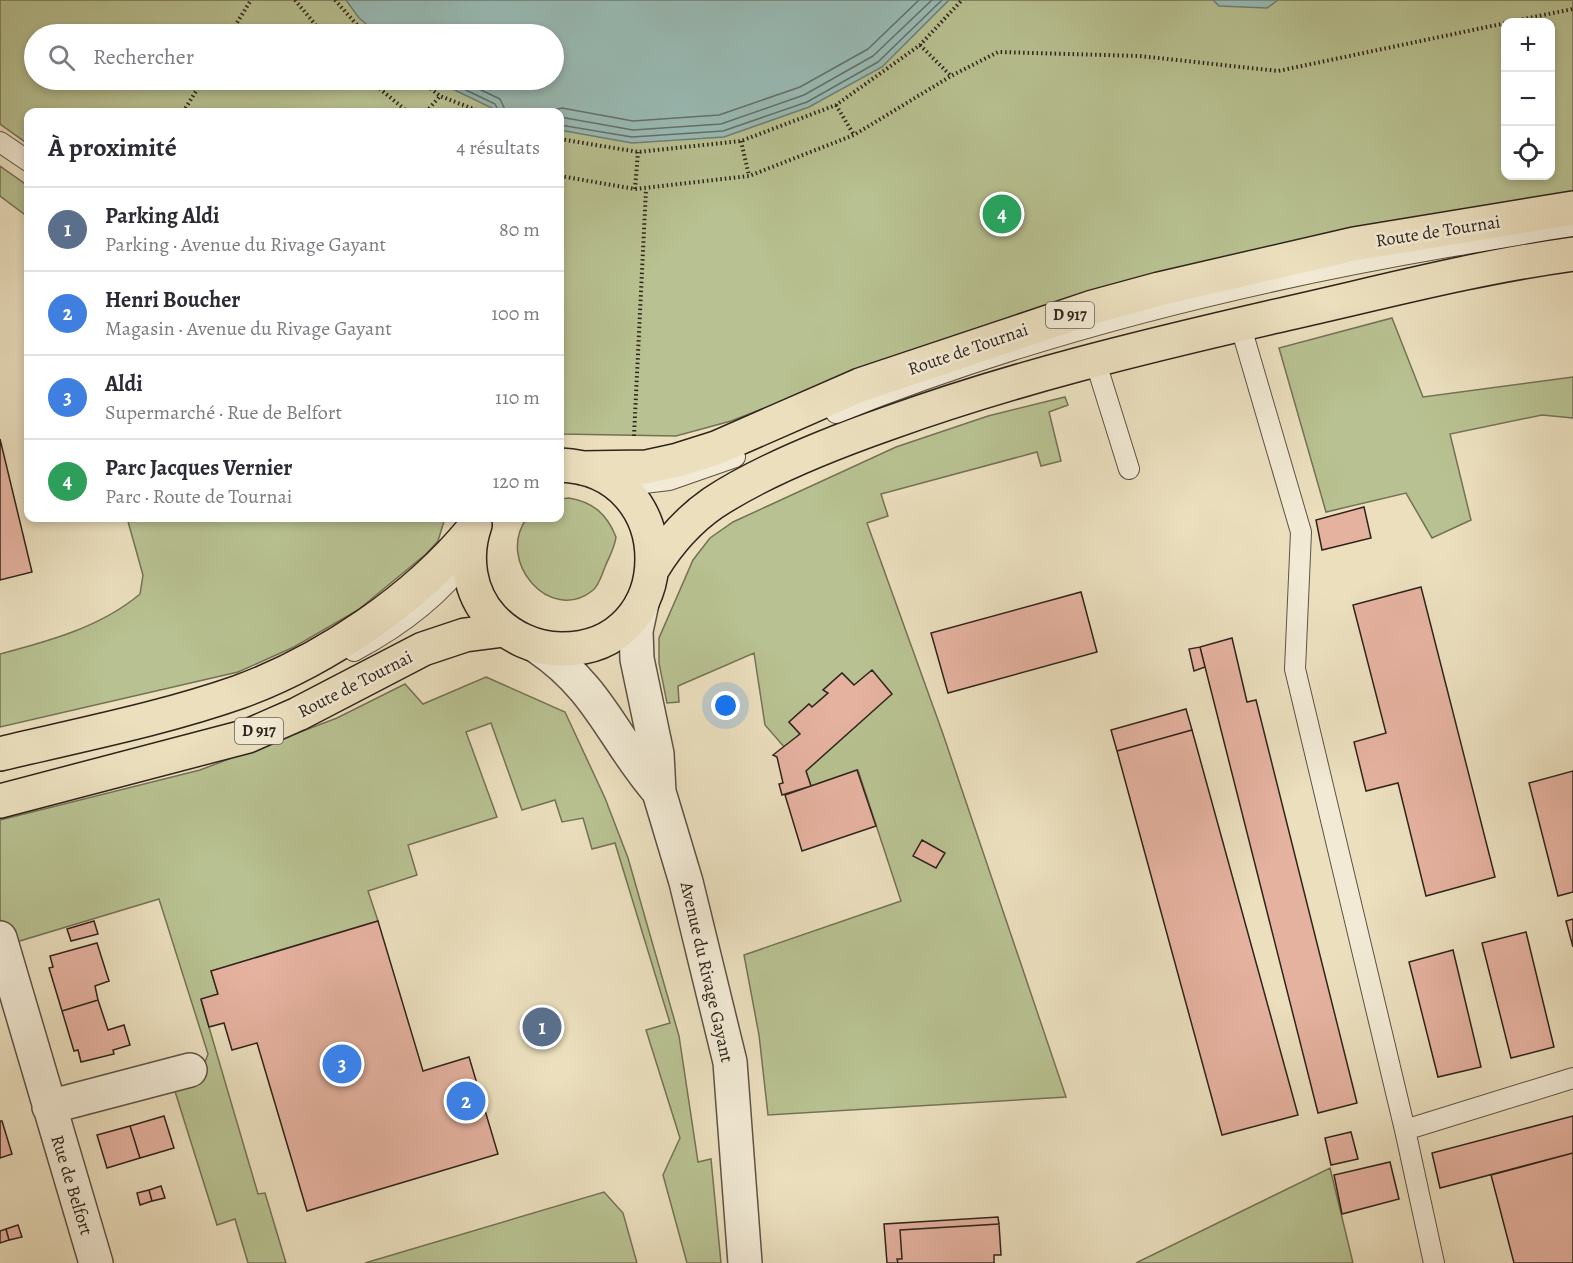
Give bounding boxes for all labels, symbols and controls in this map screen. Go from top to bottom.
map controls [1501,18,1555,180]
button: + [1501,18,1555,72]
search box [24,24,564,90]
icon: search [45,41,78,74]
text: Rechercher [93,42,194,72]
button: − [1501,72,1555,126]
button: locate [1501,126,1555,180]
text: À proximité [48,130,177,165]
text: 4 résultats [456,134,540,161]
pin: 4 [982,192,1022,236]
text: Parking Aldi [105,201,220,231]
street label: Route de Tournai [1374,209,1502,253]
text: 1 [64,216,71,243]
text: 80 m [499,216,540,243]
text: Parking · Avenue du Rivage Gayant [105,231,386,258]
text: Henri Boucher [105,285,240,315]
text: 2 [63,300,72,327]
text: 100 m [491,300,540,327]
road number: D 917 [1046,302,1094,328]
text: Magasin · Avenue du Rivage Gayant [105,315,392,342]
street label: Route de Tournai [905,317,1031,381]
text: Aldi [105,369,143,399]
text: 3 [63,384,72,411]
text: 110 m [495,384,540,411]
text: Supermarché · Rue de Belfort [105,399,342,426]
text: Parc Jacques Vernier [105,453,292,483]
text: 4 [63,468,72,495]
text: 120 m [492,468,540,495]
text: Parc · Route de Tournai [105,483,292,510]
street label: Route de Tournai [294,645,416,723]
your location [711,691,740,720]
road number: D 917 [235,718,283,744]
street label: Avenue du Rivage Gayant [674,878,739,1065]
pin: 1 [522,1004,562,1050]
pin: 3 [322,1042,362,1086]
pin: 2 [446,1078,486,1124]
street label: Rue de Belfort [45,1132,99,1238]

